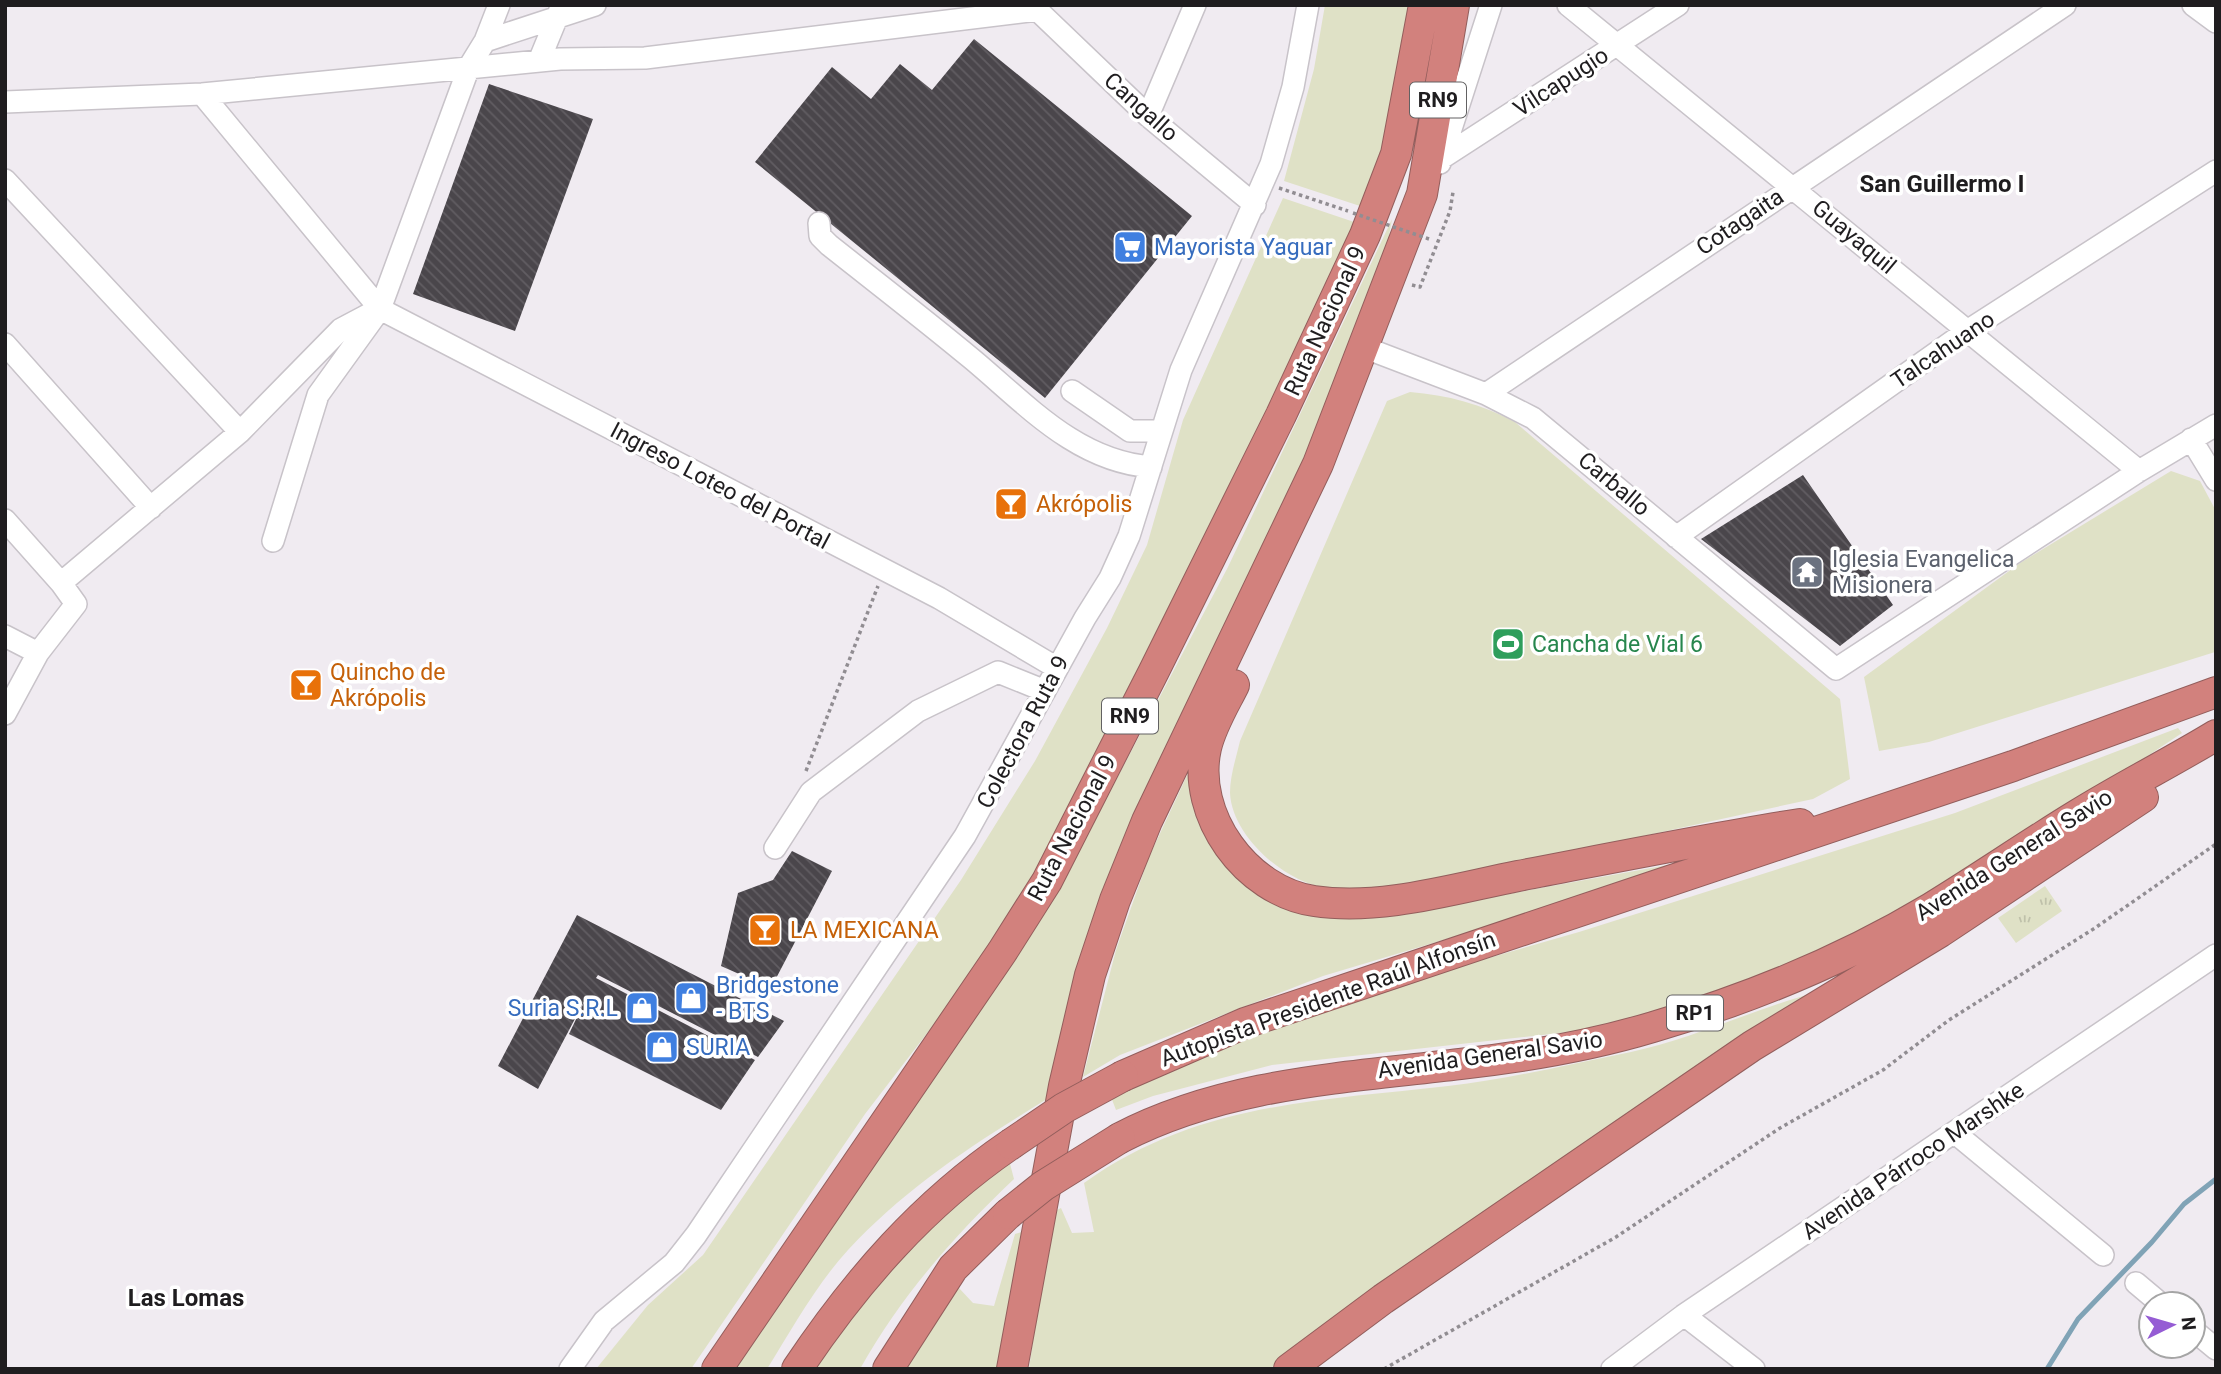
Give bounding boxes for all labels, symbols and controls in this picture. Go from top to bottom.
street label: Vilcapugio [1509,41,1613,123]
street label: Cangallo [1099,67,1183,147]
road number: RN9 [1410,82,1466,118]
district label: San Guillermo I [1860,170,2024,198]
street label: Cotagaita [1691,183,1789,261]
street label: Guayaquil [1807,194,1901,280]
supermarket icon: Mayorista Yaguar [1111,228,1149,266]
place label: Mayorista Yaguar [1154,234,1333,261]
street label: Ruta Nacional 9 [1279,242,1371,400]
street label: Talcahuano [1886,306,2000,394]
street label: Ingreso Loteo del Portal [606,417,834,555]
street label: Carballo [1573,446,1655,522]
bar icon: Akrópolis [992,485,1030,523]
place label: Akrópolis [1036,491,1132,518]
place label: Iglesia Evangelica Misionera [1832,546,2014,599]
temple icon: Iglesia Evangelica Misionera [1788,553,1826,591]
sports icon: Cancha de Vial 6 [1489,625,1527,663]
place label: Cancha de Vial 6 [1532,631,1703,658]
street label: Colectora Ruta 9 [971,651,1075,813]
place label: Quincho de Akrópolis [330,659,446,712]
bar icon: Quincho de Akrópolis [287,666,325,704]
road number: RN9 [1102,698,1158,734]
street label: Ruta Nacional 9 [1022,750,1122,906]
street label: Avenida General Savio [1911,783,2117,927]
bar icon: LA MEXICANA [746,911,784,949]
place label: LA MEXICANA [790,917,939,944]
street label: Autopista Presidente Raúl Alfonsín [1157,926,1499,1072]
place label: Bridgestone - BTS [716,972,839,1025]
shop icon: Bridgestone - BTS [672,979,710,1017]
shop icon: Suria S.R.L [623,989,661,1027]
place label: Suria S.R.L [508,995,618,1022]
road number: RP1 [1667,996,1723,1030]
street label: Avenida General Savio [1376,1026,1604,1084]
shop icon: SURIA [643,1028,681,1066]
place label: SURIA [686,1034,750,1061]
street label: Avenida Párroco Marshke [1797,1077,2029,1245]
district label: Las Lomas [128,1284,244,1312]
north arrow [2137,1290,2207,1360]
text: N [2176,1316,2200,1331]

